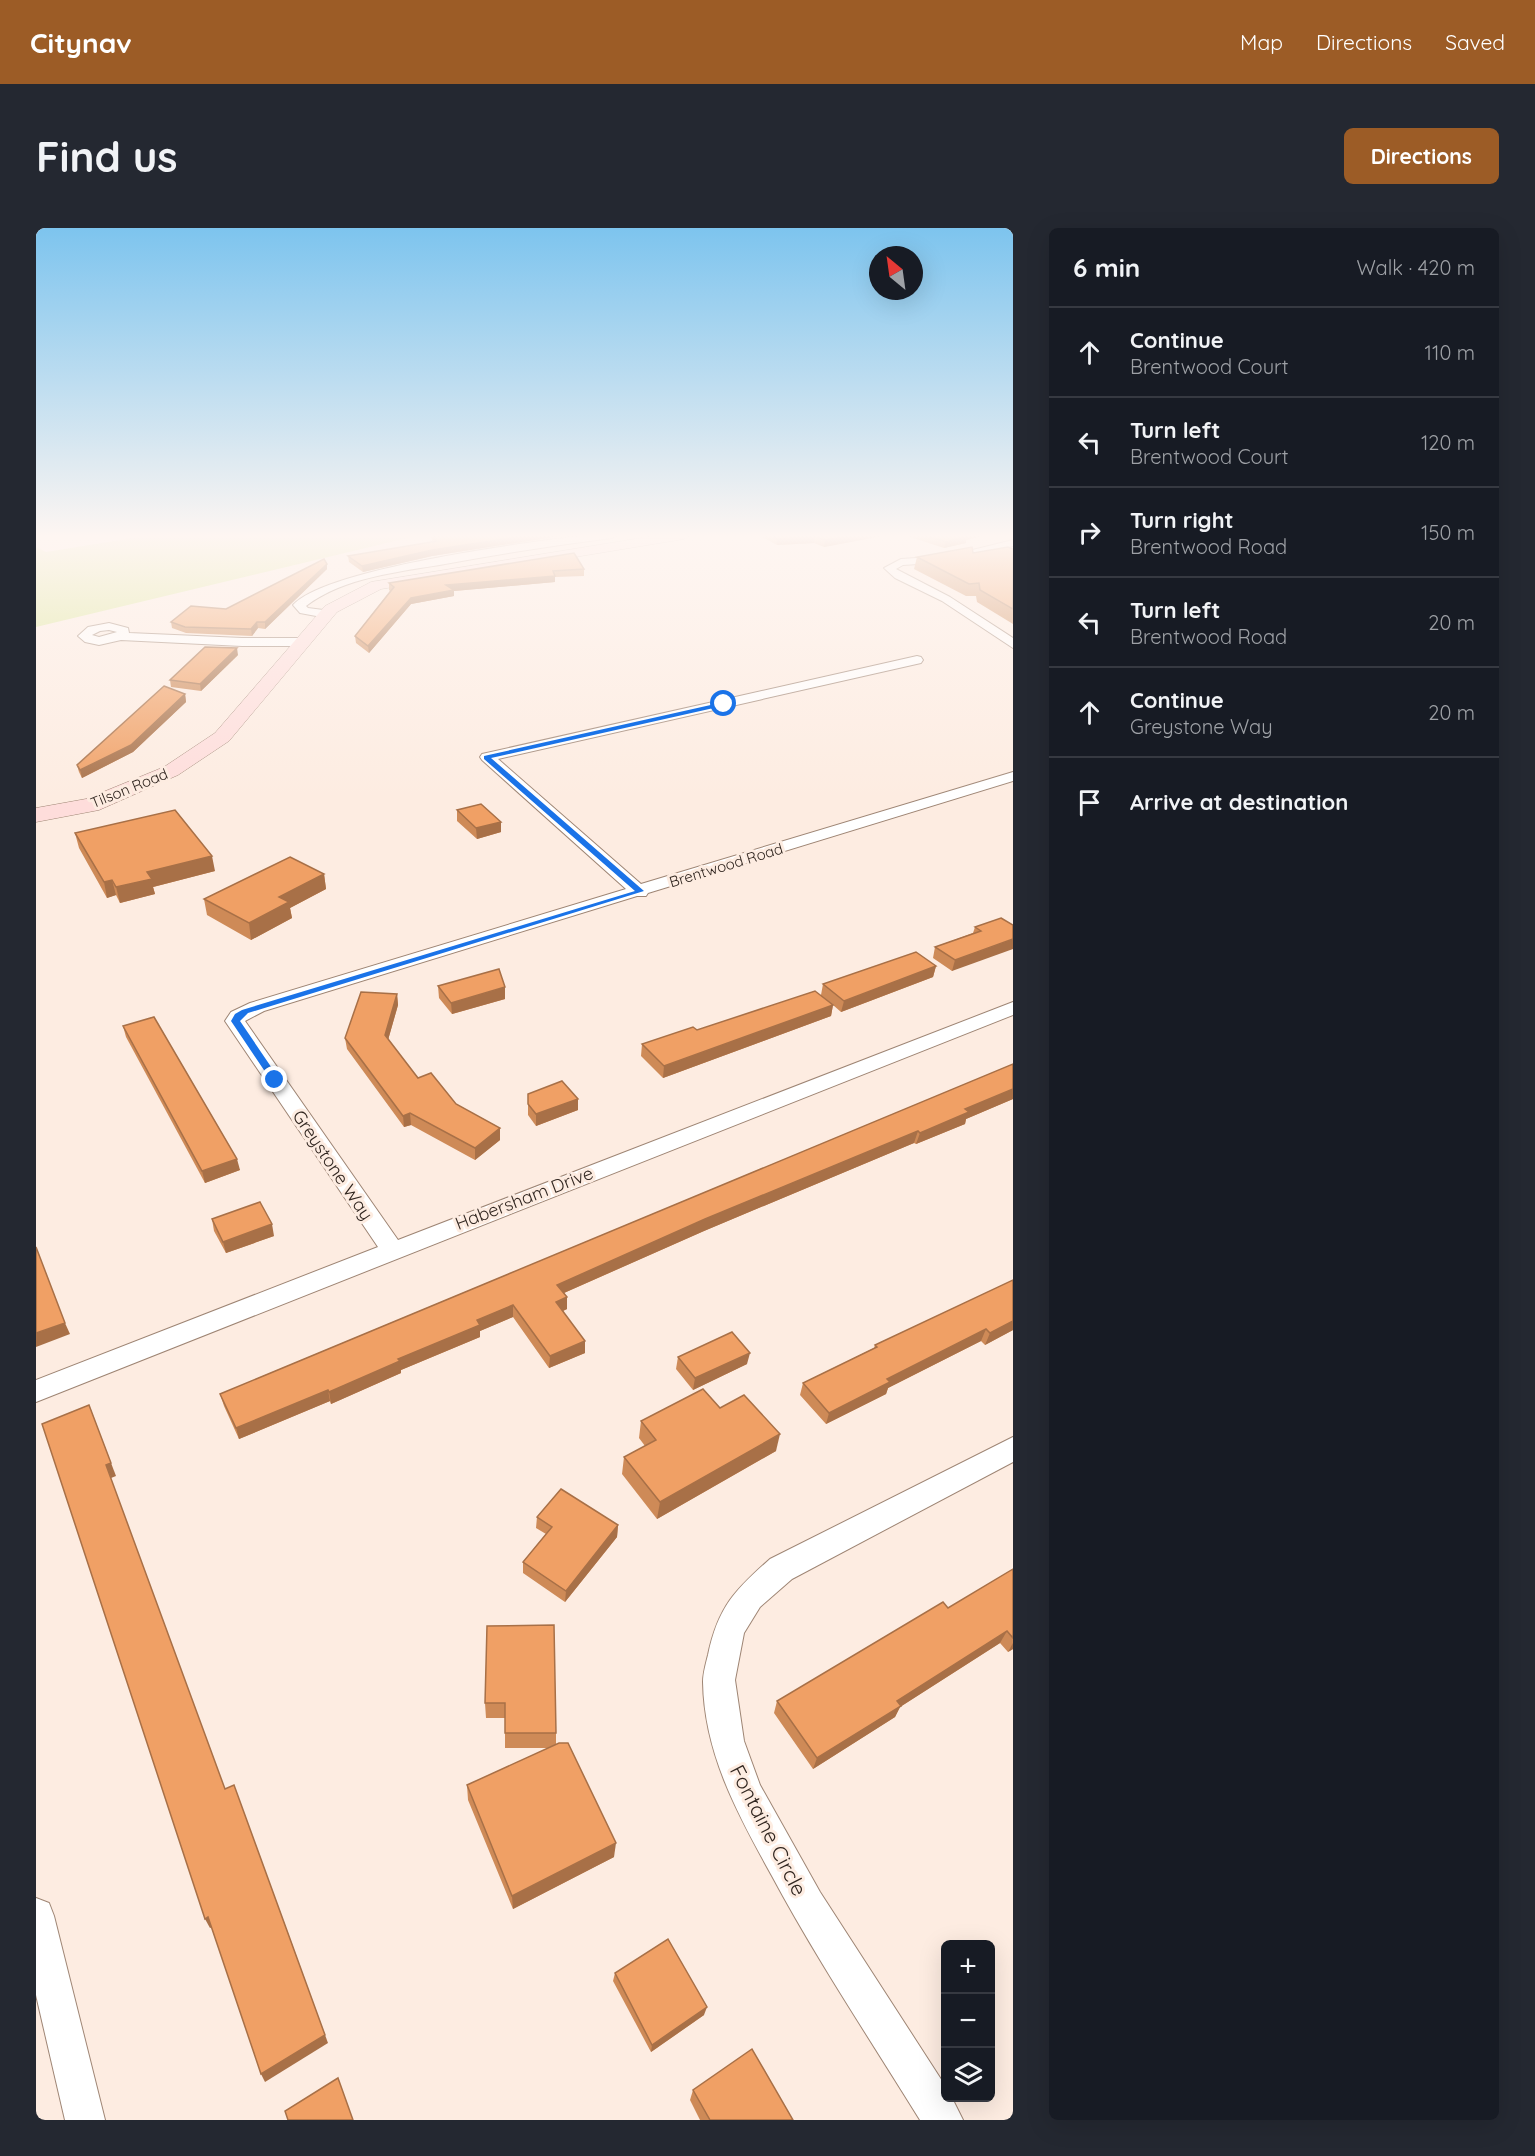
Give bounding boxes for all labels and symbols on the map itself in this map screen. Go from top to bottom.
north arrow [869,246,923,300]
route start [710,690,736,716]
street label: Tilson Road [88,764,170,812]
street label: Brentwood Road [667,839,785,891]
route end [261,1066,287,1092]
street label: Greystone Way [288,1105,378,1225]
street label: Habersham Drive [452,1161,596,1235]
street label: Fontaine Circle [725,1760,813,1900]

